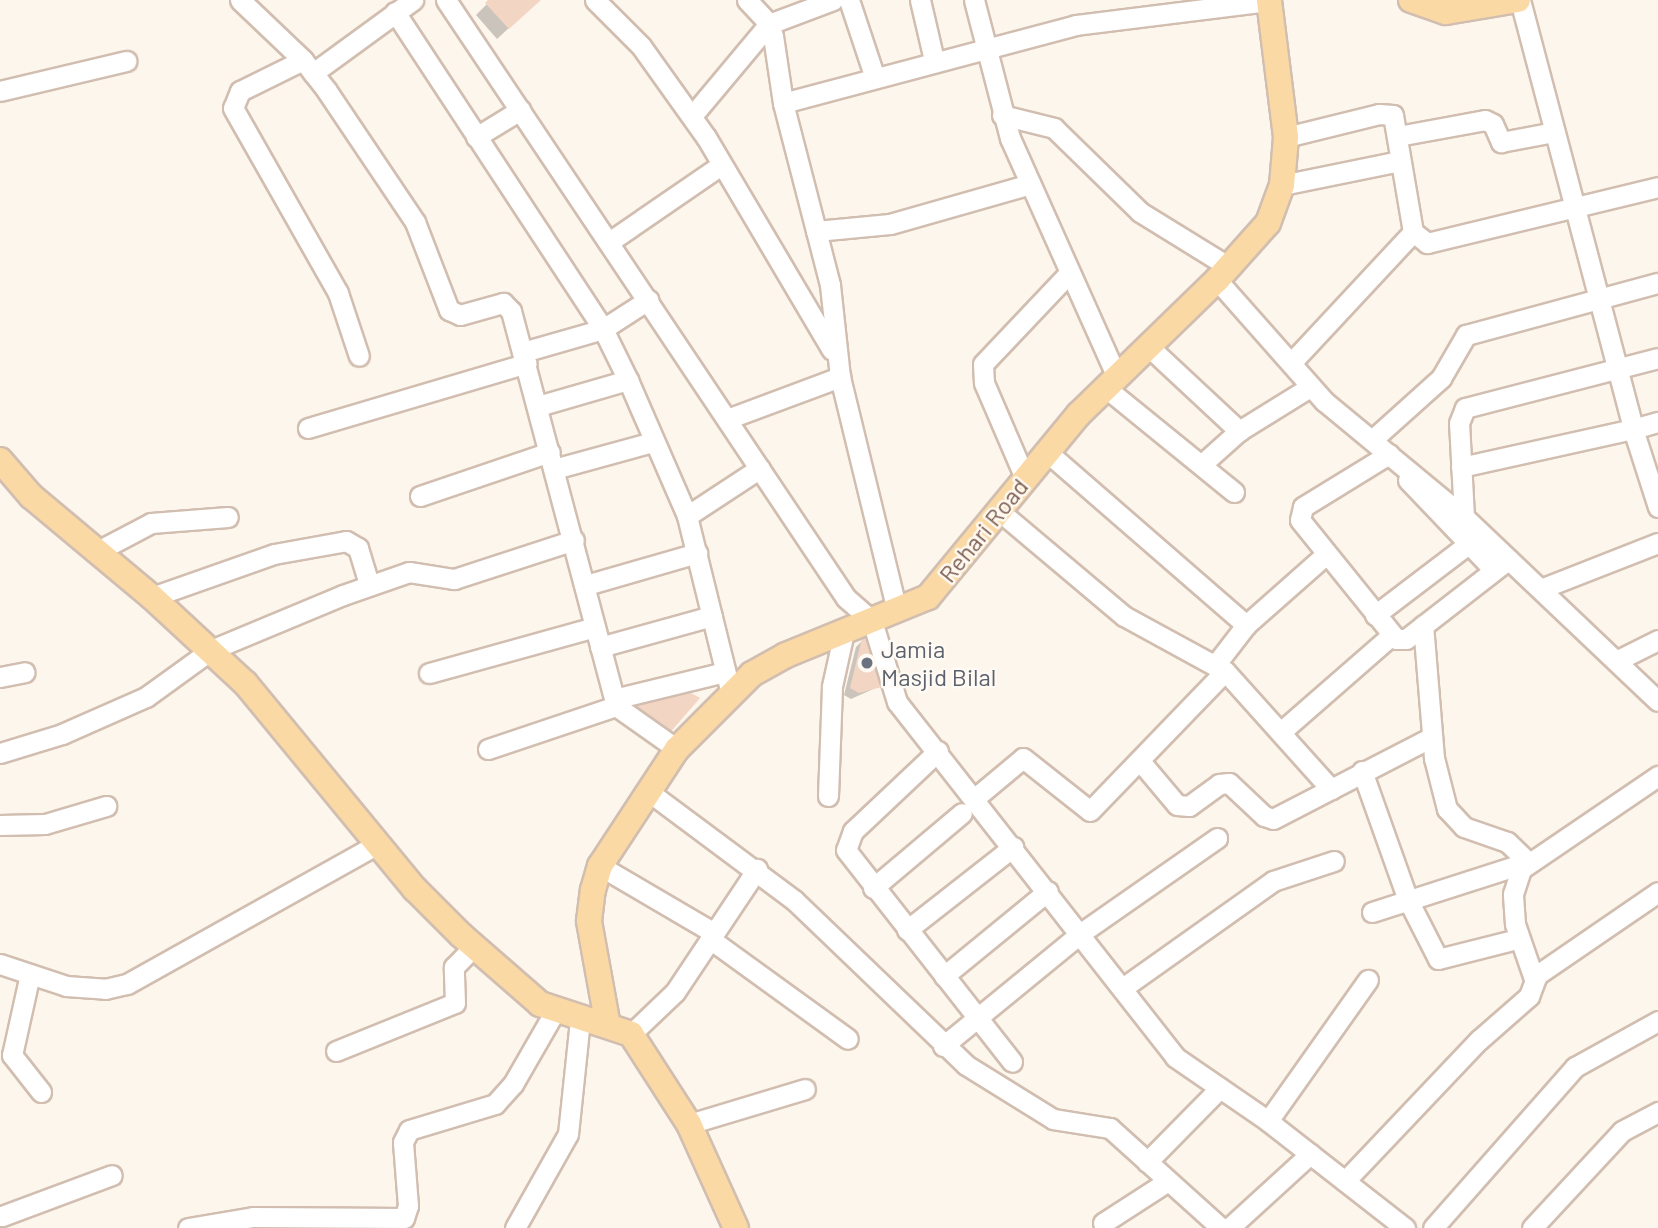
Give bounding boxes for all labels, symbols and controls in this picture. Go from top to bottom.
street label: Rehari Road [932,472,1034,588]
place label: Jamia Masjid Bilal [881,635,996,691]
marker: Jamia Masjid Bilal [859,655,875,671]

